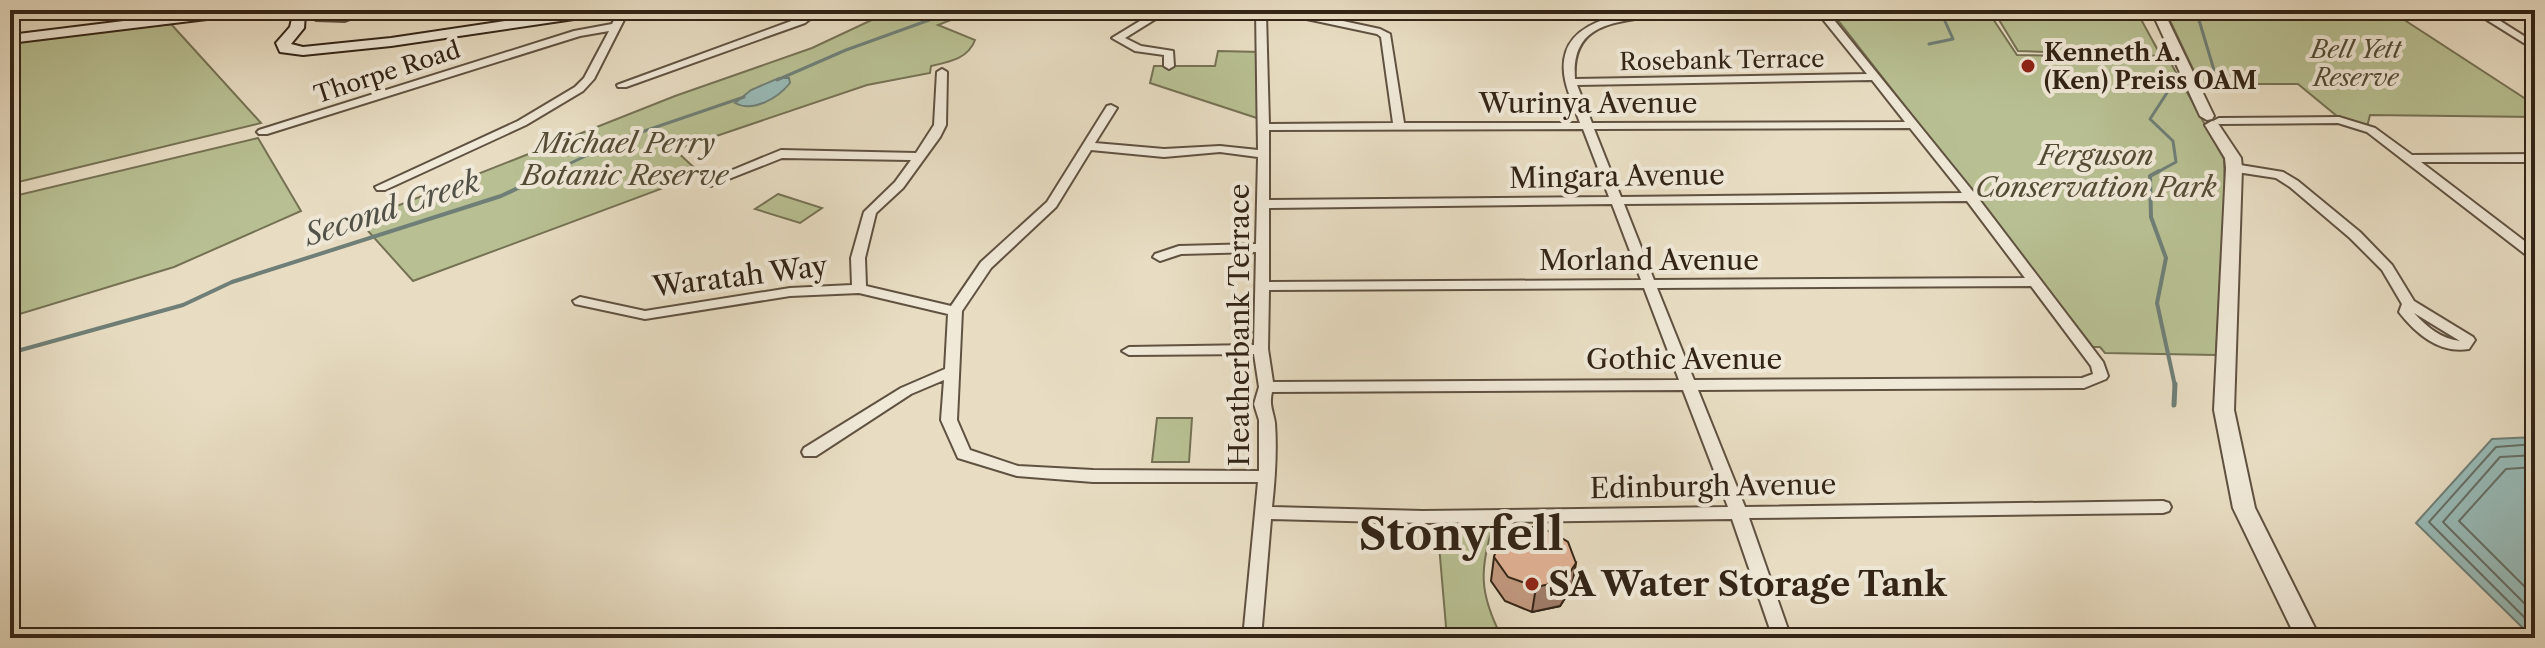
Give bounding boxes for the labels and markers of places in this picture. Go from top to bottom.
place label: Kenneth A. (Ken) Preiss OAM [2044,38,2257,95]
marker: Kenneth A. (Ken) Preiss OAM [2019,57,2037,75]
place label: SA Water Storage Tank [1548,563,1947,605]
marker: SA Water Storage Tank [1523,575,1541,593]

